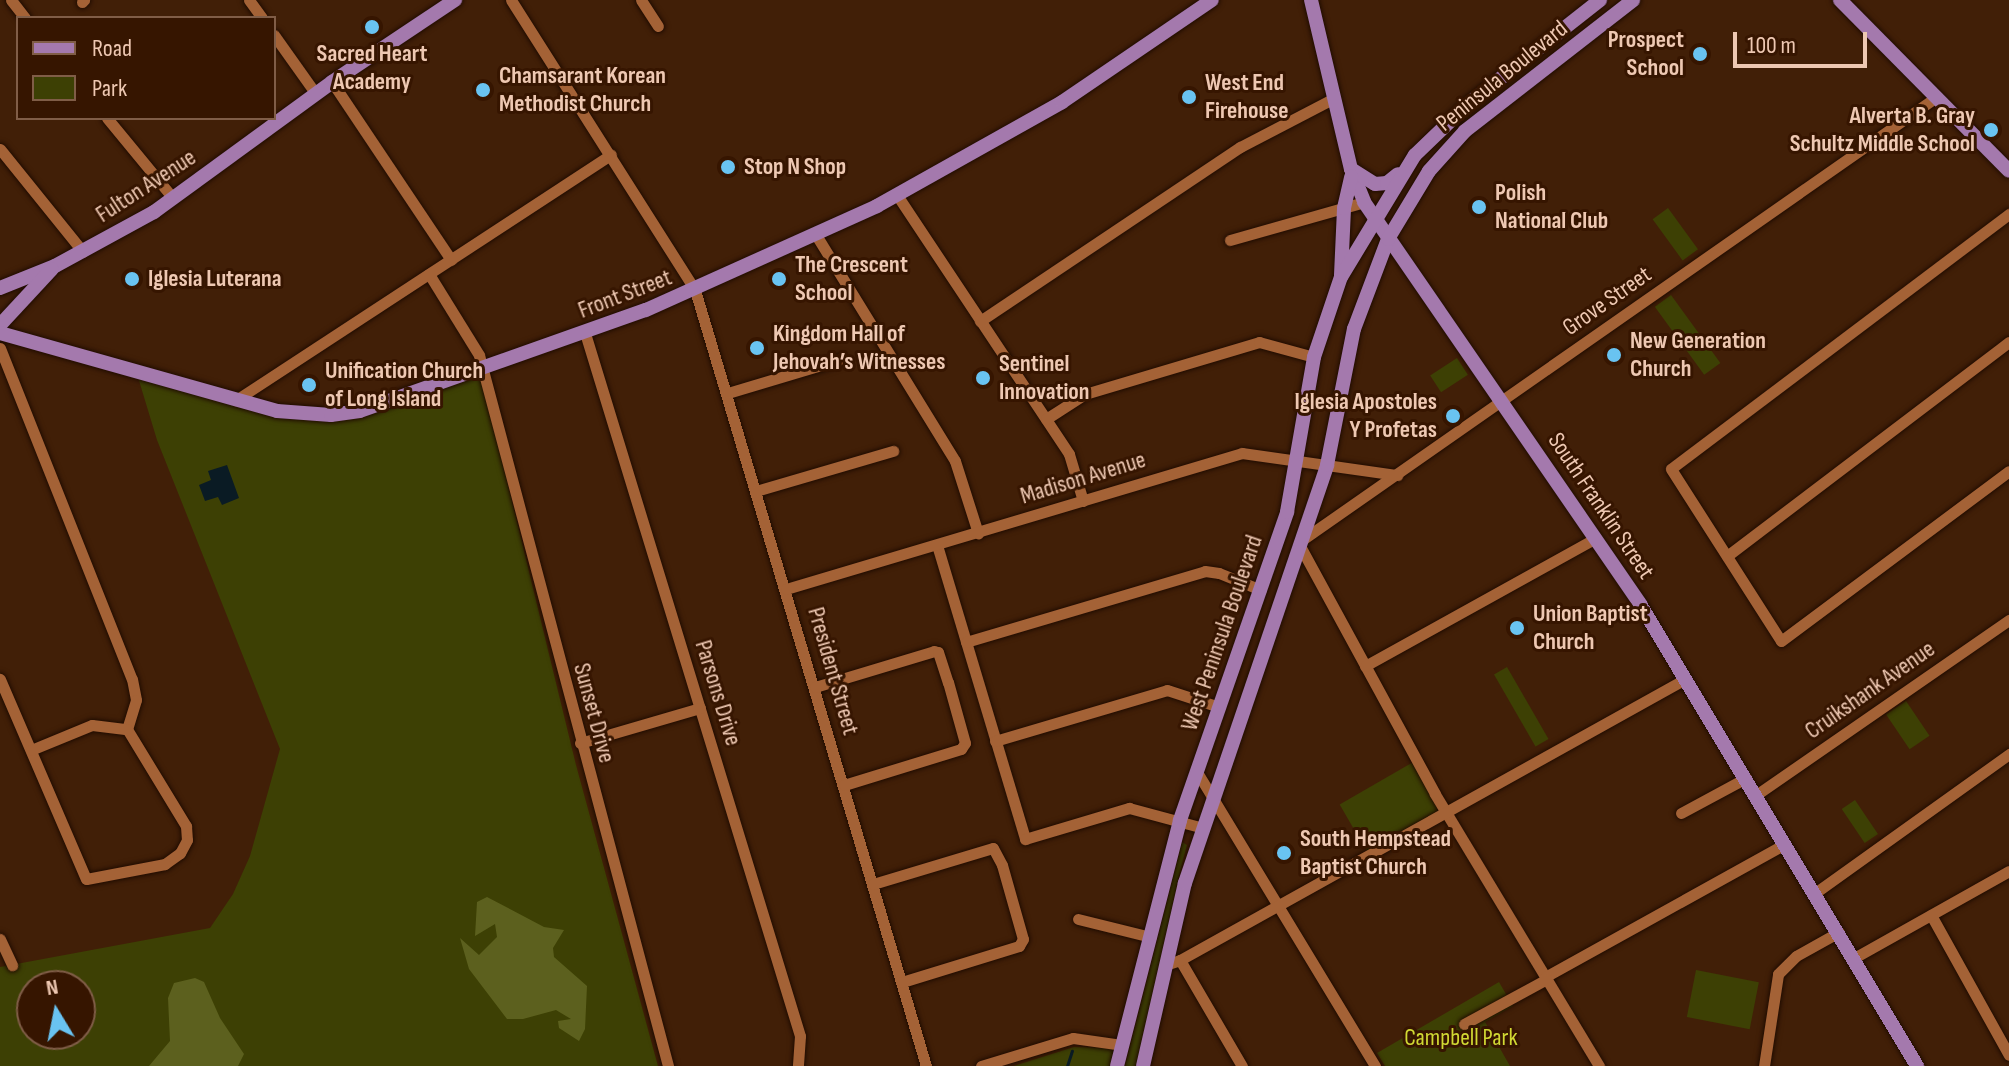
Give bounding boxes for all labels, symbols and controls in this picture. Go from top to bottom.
street label: Peninsula Boulevard [1431,14,1573,138]
legend [16,16,276,120]
scale bar [1737,16,1871,66]
marker: Sacred Heart Academy [363,18,381,36]
place label: Prospect School [1608,26,1684,82]
text: 100 m [1747,31,1796,60]
text: Road [92,34,132,63]
place label: Sacred Heart Academy [317,40,427,96]
marker: Prospect School [1691,45,1709,63]
place label: Chamsarant Korean Methodist Church [499,62,666,118]
place label: West End Firehouse [1205,69,1288,125]
text: Park [92,74,127,103]
marker: Chamsarant Korean Methodist Church [474,81,492,99]
marker: West End Firehouse [1180,88,1198,106]
place label: Alverta B. Gray Schultz Middle School [1790,102,1975,158]
marker: Alverta B. Gray Schultz Middle School [1982,121,2000,139]
street label: Fulton Avenue [91,143,201,229]
place label: Stop N Shop [744,153,846,181]
marker: Stop N Shop [719,158,737,176]
place label: Polish National Club [1495,179,1608,235]
marker: Polish National Club [1470,198,1488,216]
place label: The Crescent School [795,251,908,307]
street label: Grove Street [1557,260,1657,342]
street label: Front Street [574,263,676,325]
place label: Iglesia Luterana [148,265,282,293]
marker: Iglesia Luterana [123,270,141,288]
marker: The Crescent School [770,270,788,288]
place label: Kingdom Hall of Jehovah’s Witnesses [773,320,945,376]
place label: New Generation Church [1630,327,1766,383]
marker: Kingdom Hall of Jehovah’s Witnesses [748,339,766,357]
marker: New Generation Church [1605,346,1623,364]
place label: Sentinel Innovation [999,350,1089,406]
place label: Unification Church of Long Island [325,357,483,413]
marker: Sentinel Innovation [974,369,992,387]
marker: Unification Church of Long Island [300,376,318,394]
place label: Iglesia Apostoles Y Profetas [1294,388,1437,444]
marker: Iglesia Apostoles Y Profetas [1444,407,1462,425]
street label: South Franklin Street [1542,427,1660,585]
street label: Madison Avenue [1017,445,1149,511]
street label: West Peninsula Boulevard [1175,531,1269,735]
place label: Union Baptist Church [1533,600,1648,656]
street label: President Street [801,604,865,738]
marker: Union Baptist Church [1508,619,1526,637]
street label: Cruikshank Avenue [1800,635,1940,745]
street label: Parsons Drive [688,637,748,749]
street label: Sunset Drive [567,660,621,766]
place label: South Hempstead Baptist Church [1300,825,1451,881]
marker: South Hempstead Baptist Church [1275,844,1293,862]
north arrow [16,970,96,1050]
text: N [44,974,60,1002]
park label: Campbell Park [1404,1024,1518,1052]

